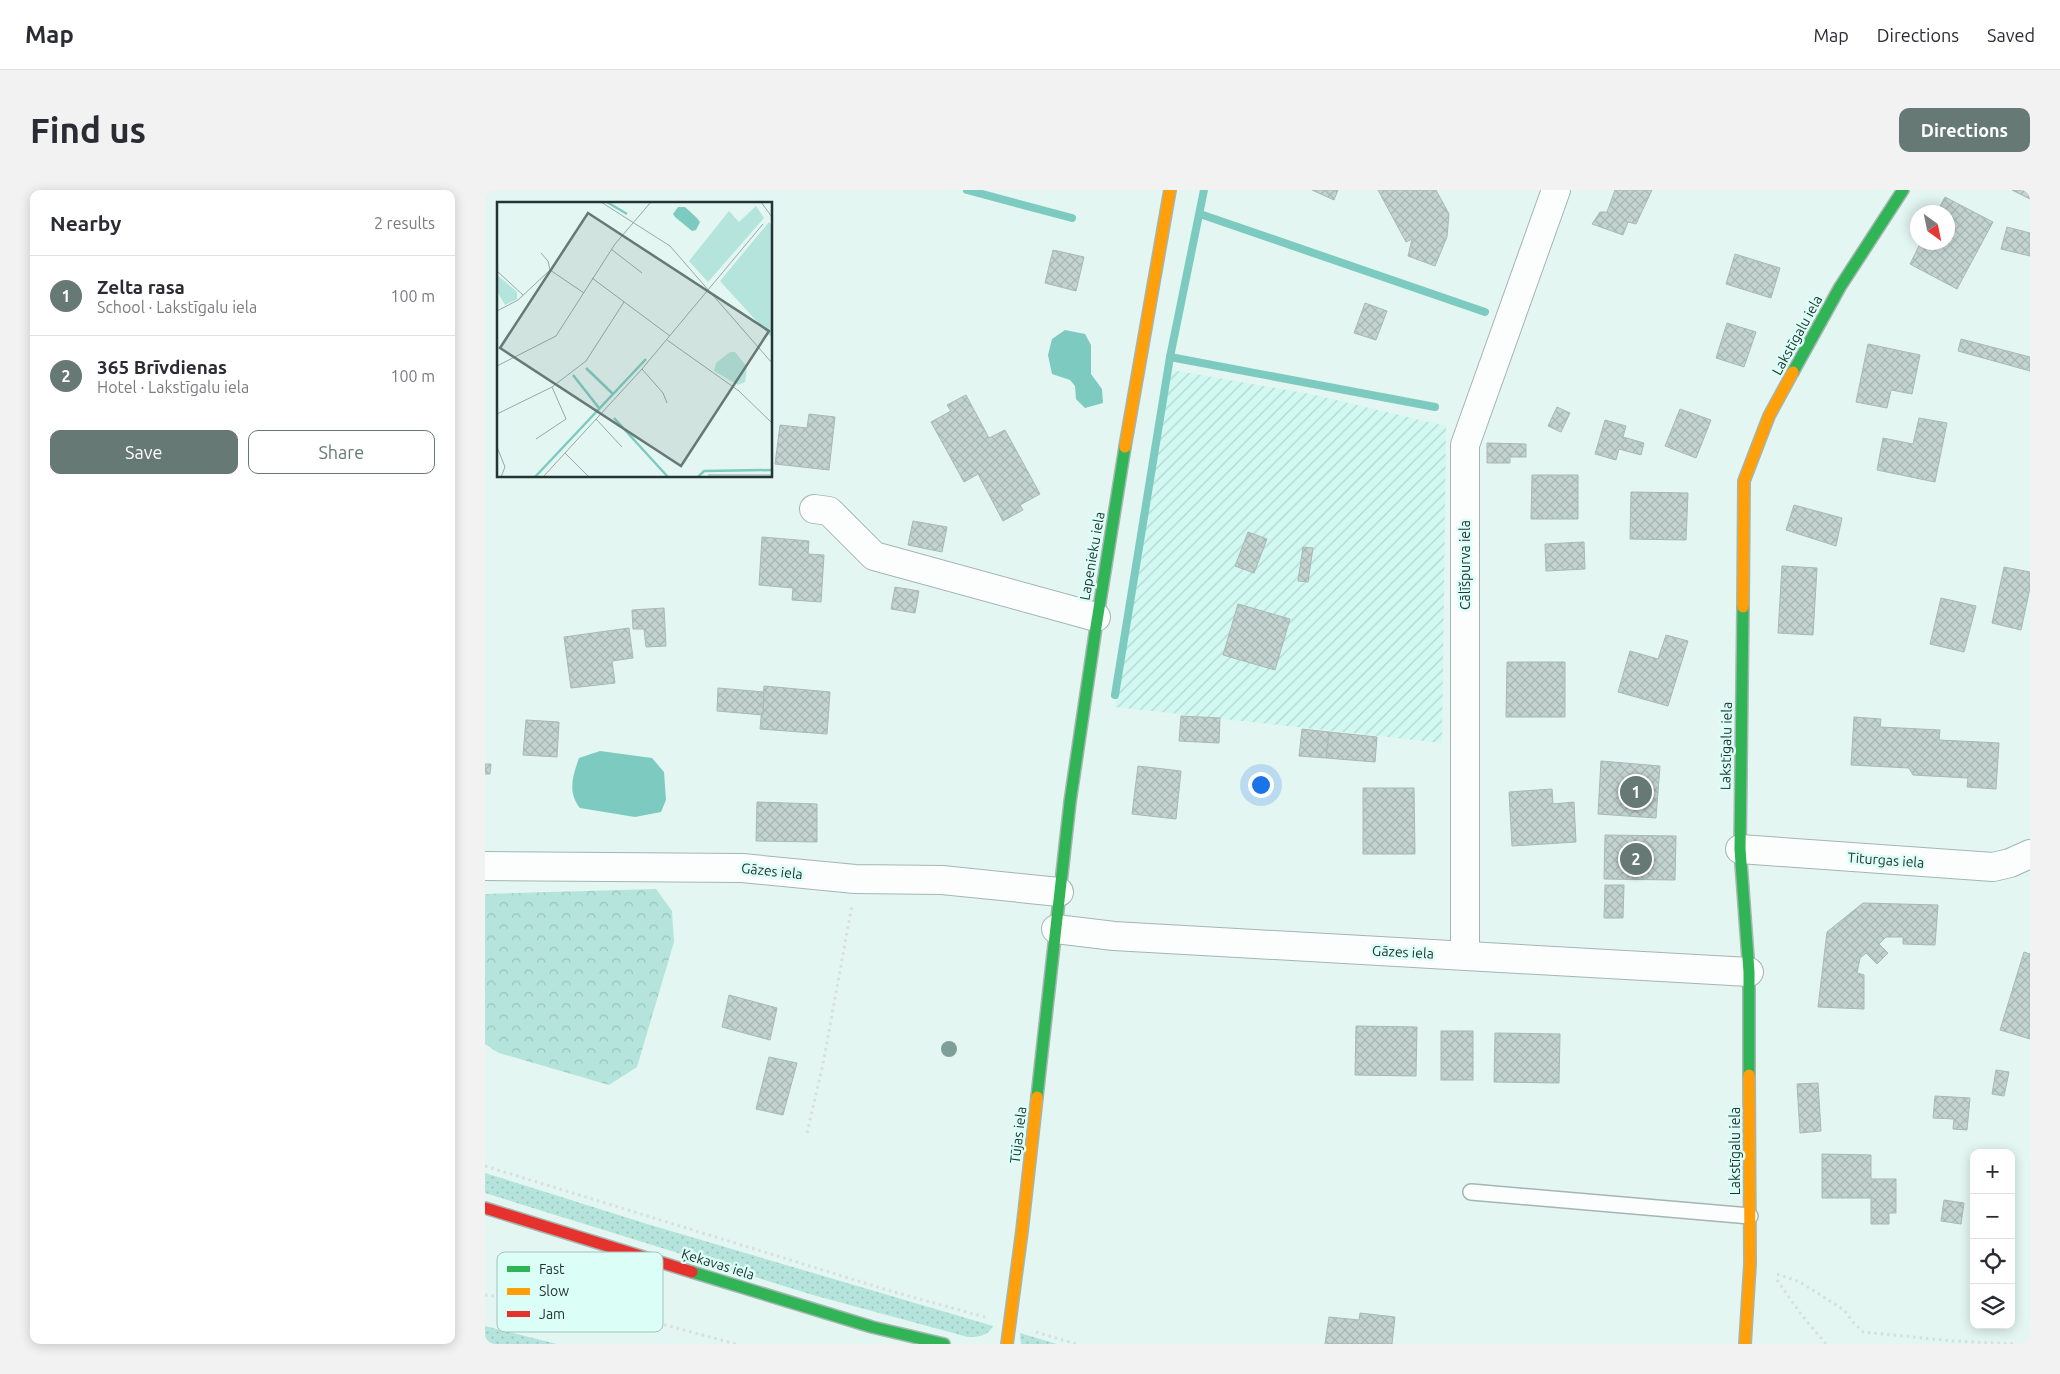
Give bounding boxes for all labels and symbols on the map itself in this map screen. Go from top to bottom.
inset map [497,202,773,478]
north arrow [1910,205,1955,250]
street label: Lakstīgalu iela [1769,292,1825,378]
street label: Lapenieku iela [1076,510,1108,602]
street label: Cālīšpurva iela [1457,520,1473,610]
street label: Lakstīgalu iela [1717,702,1735,790]
your location [1248,772,1274,798]
pin: 1 [1620,773,1652,811]
pin: 2 [1620,840,1652,878]
street label: Titurgas iela [1847,849,1925,871]
street label: Gāzes iela [740,860,804,882]
street label: Gāzes iela [1372,942,1434,962]
street label: Tūjas iela [1007,1106,1029,1164]
street label: Lakstīgalu iela [1727,1107,1743,1195]
street label: Ķekavas iela [679,1245,757,1283]
legend [497,1252,663,1332]
text: Fast [539,1261,565,1277]
text: Slow [539,1283,569,1299]
text: Jam [539,1306,565,1322]

